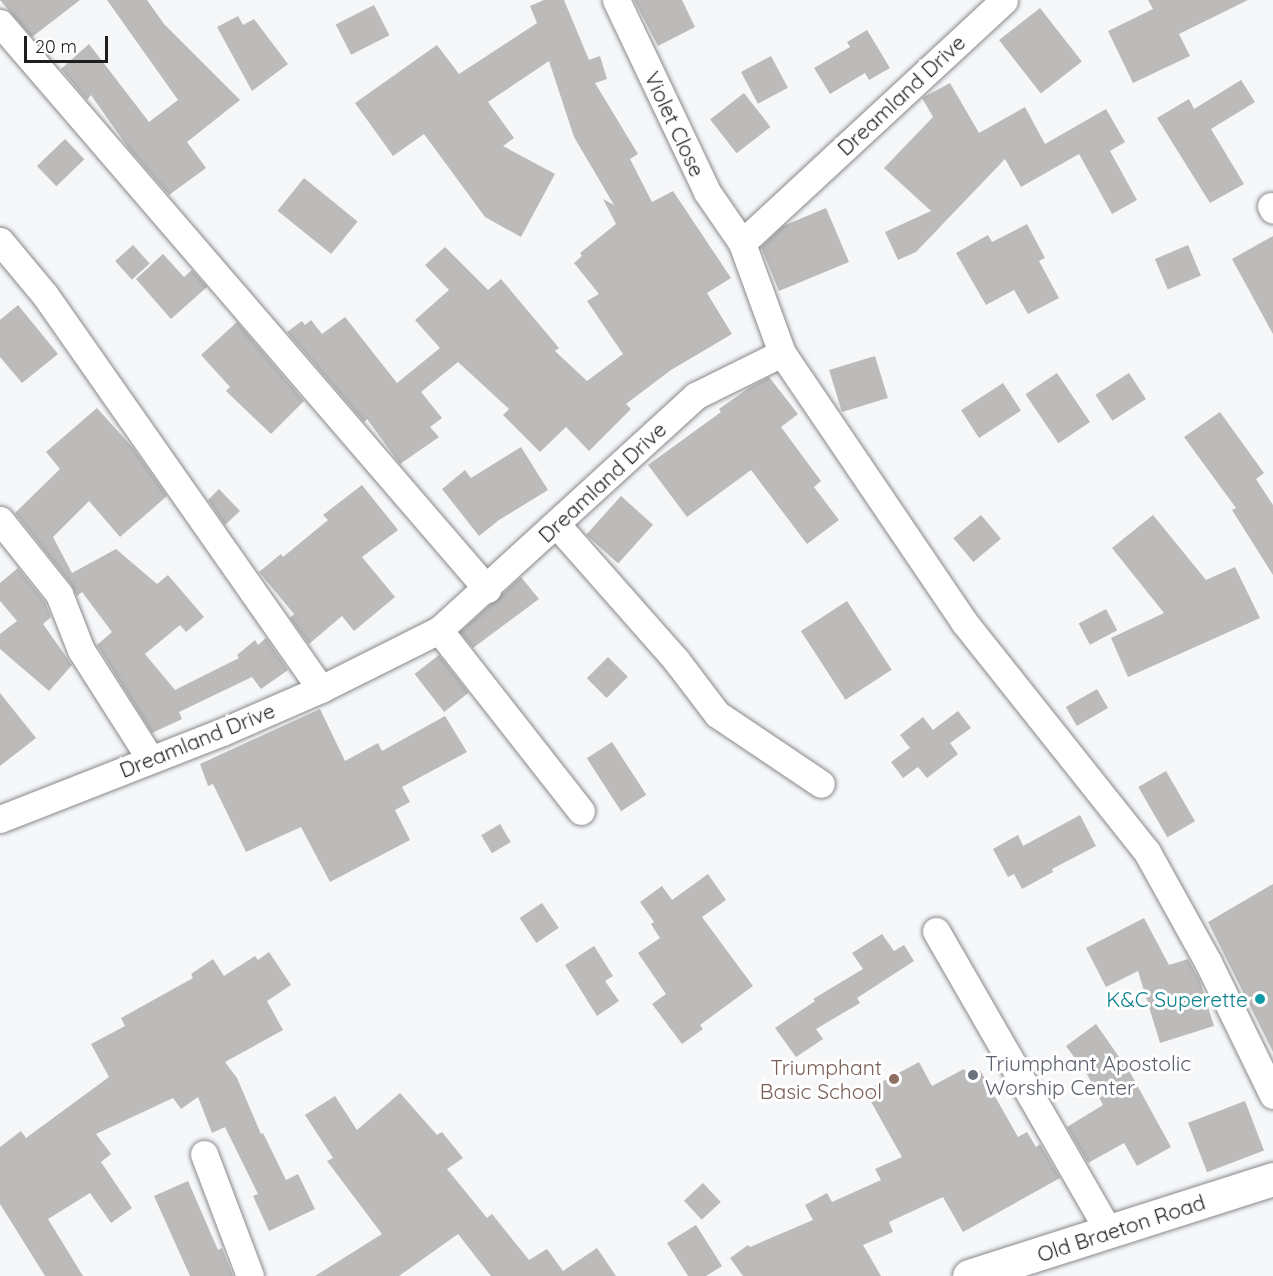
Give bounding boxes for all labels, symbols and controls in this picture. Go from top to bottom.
scale bar [27,24,111,62]
street label: Dreamland Drive [832,29,970,161]
text: 20 m [35,35,77,58]
street label: Violet Close [640,67,710,181]
street label: Dreamland Drive [533,416,671,548]
street label: Dreamland Drive [116,697,278,783]
place label: K&C Superette [1106,986,1248,1012]
marker: K&C Superette [1253,992,1267,1006]
place label: Triumphant Apostolic Worship Center [985,1050,1191,1100]
place label: Triumphant Basic School [760,1054,882,1104]
marker: Triumphant Apostolic Worship Center [966,1068,980,1082]
marker: Triumphant Basic School [887,1072,901,1086]
street label: Old Braeton Road [1034,1189,1208,1267]

